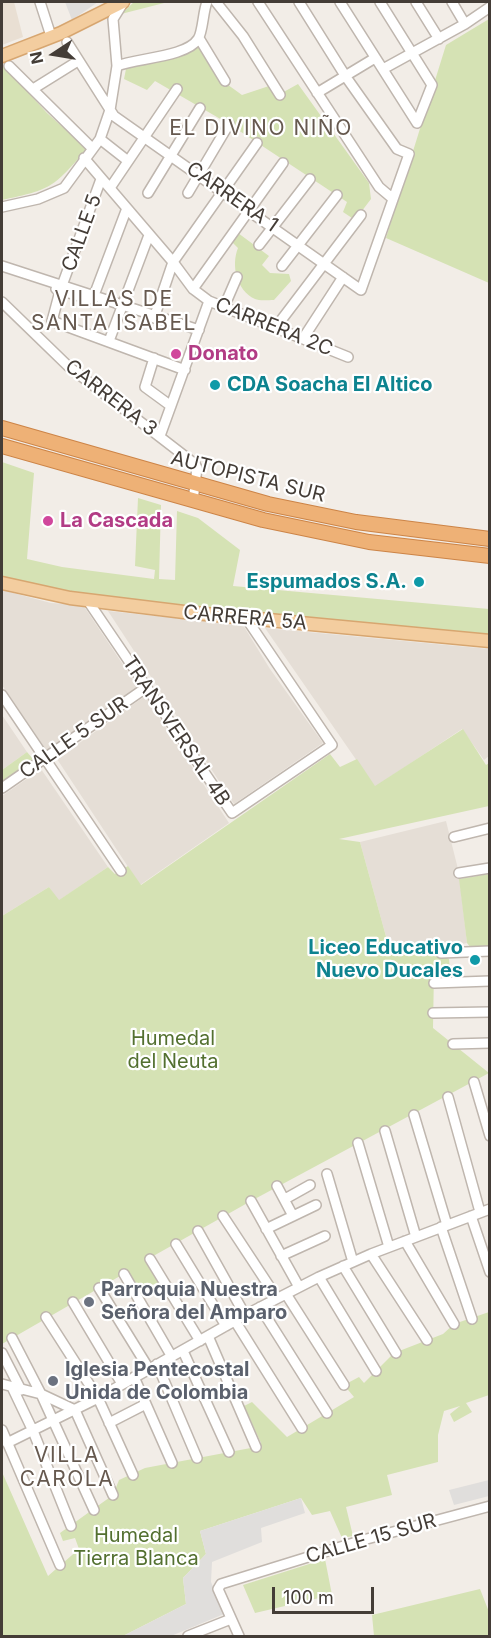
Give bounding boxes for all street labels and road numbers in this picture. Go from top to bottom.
street label: CARRERA 1 [182,157,282,237]
street label: CALLE 5 [57,191,107,275]
street label: CARRERA 2C [212,292,336,362]
street label: CARRERA 3 [60,355,162,441]
street label: AUTOPISTA SUR [168,446,328,508]
street label: CARRERA 5A [182,601,308,635]
street label: TRANSVERSAL 4B [117,651,235,811]
street label: CALLE 5 SUR [15,692,133,784]
street label: CALLE 15 SUR [303,1509,439,1569]

